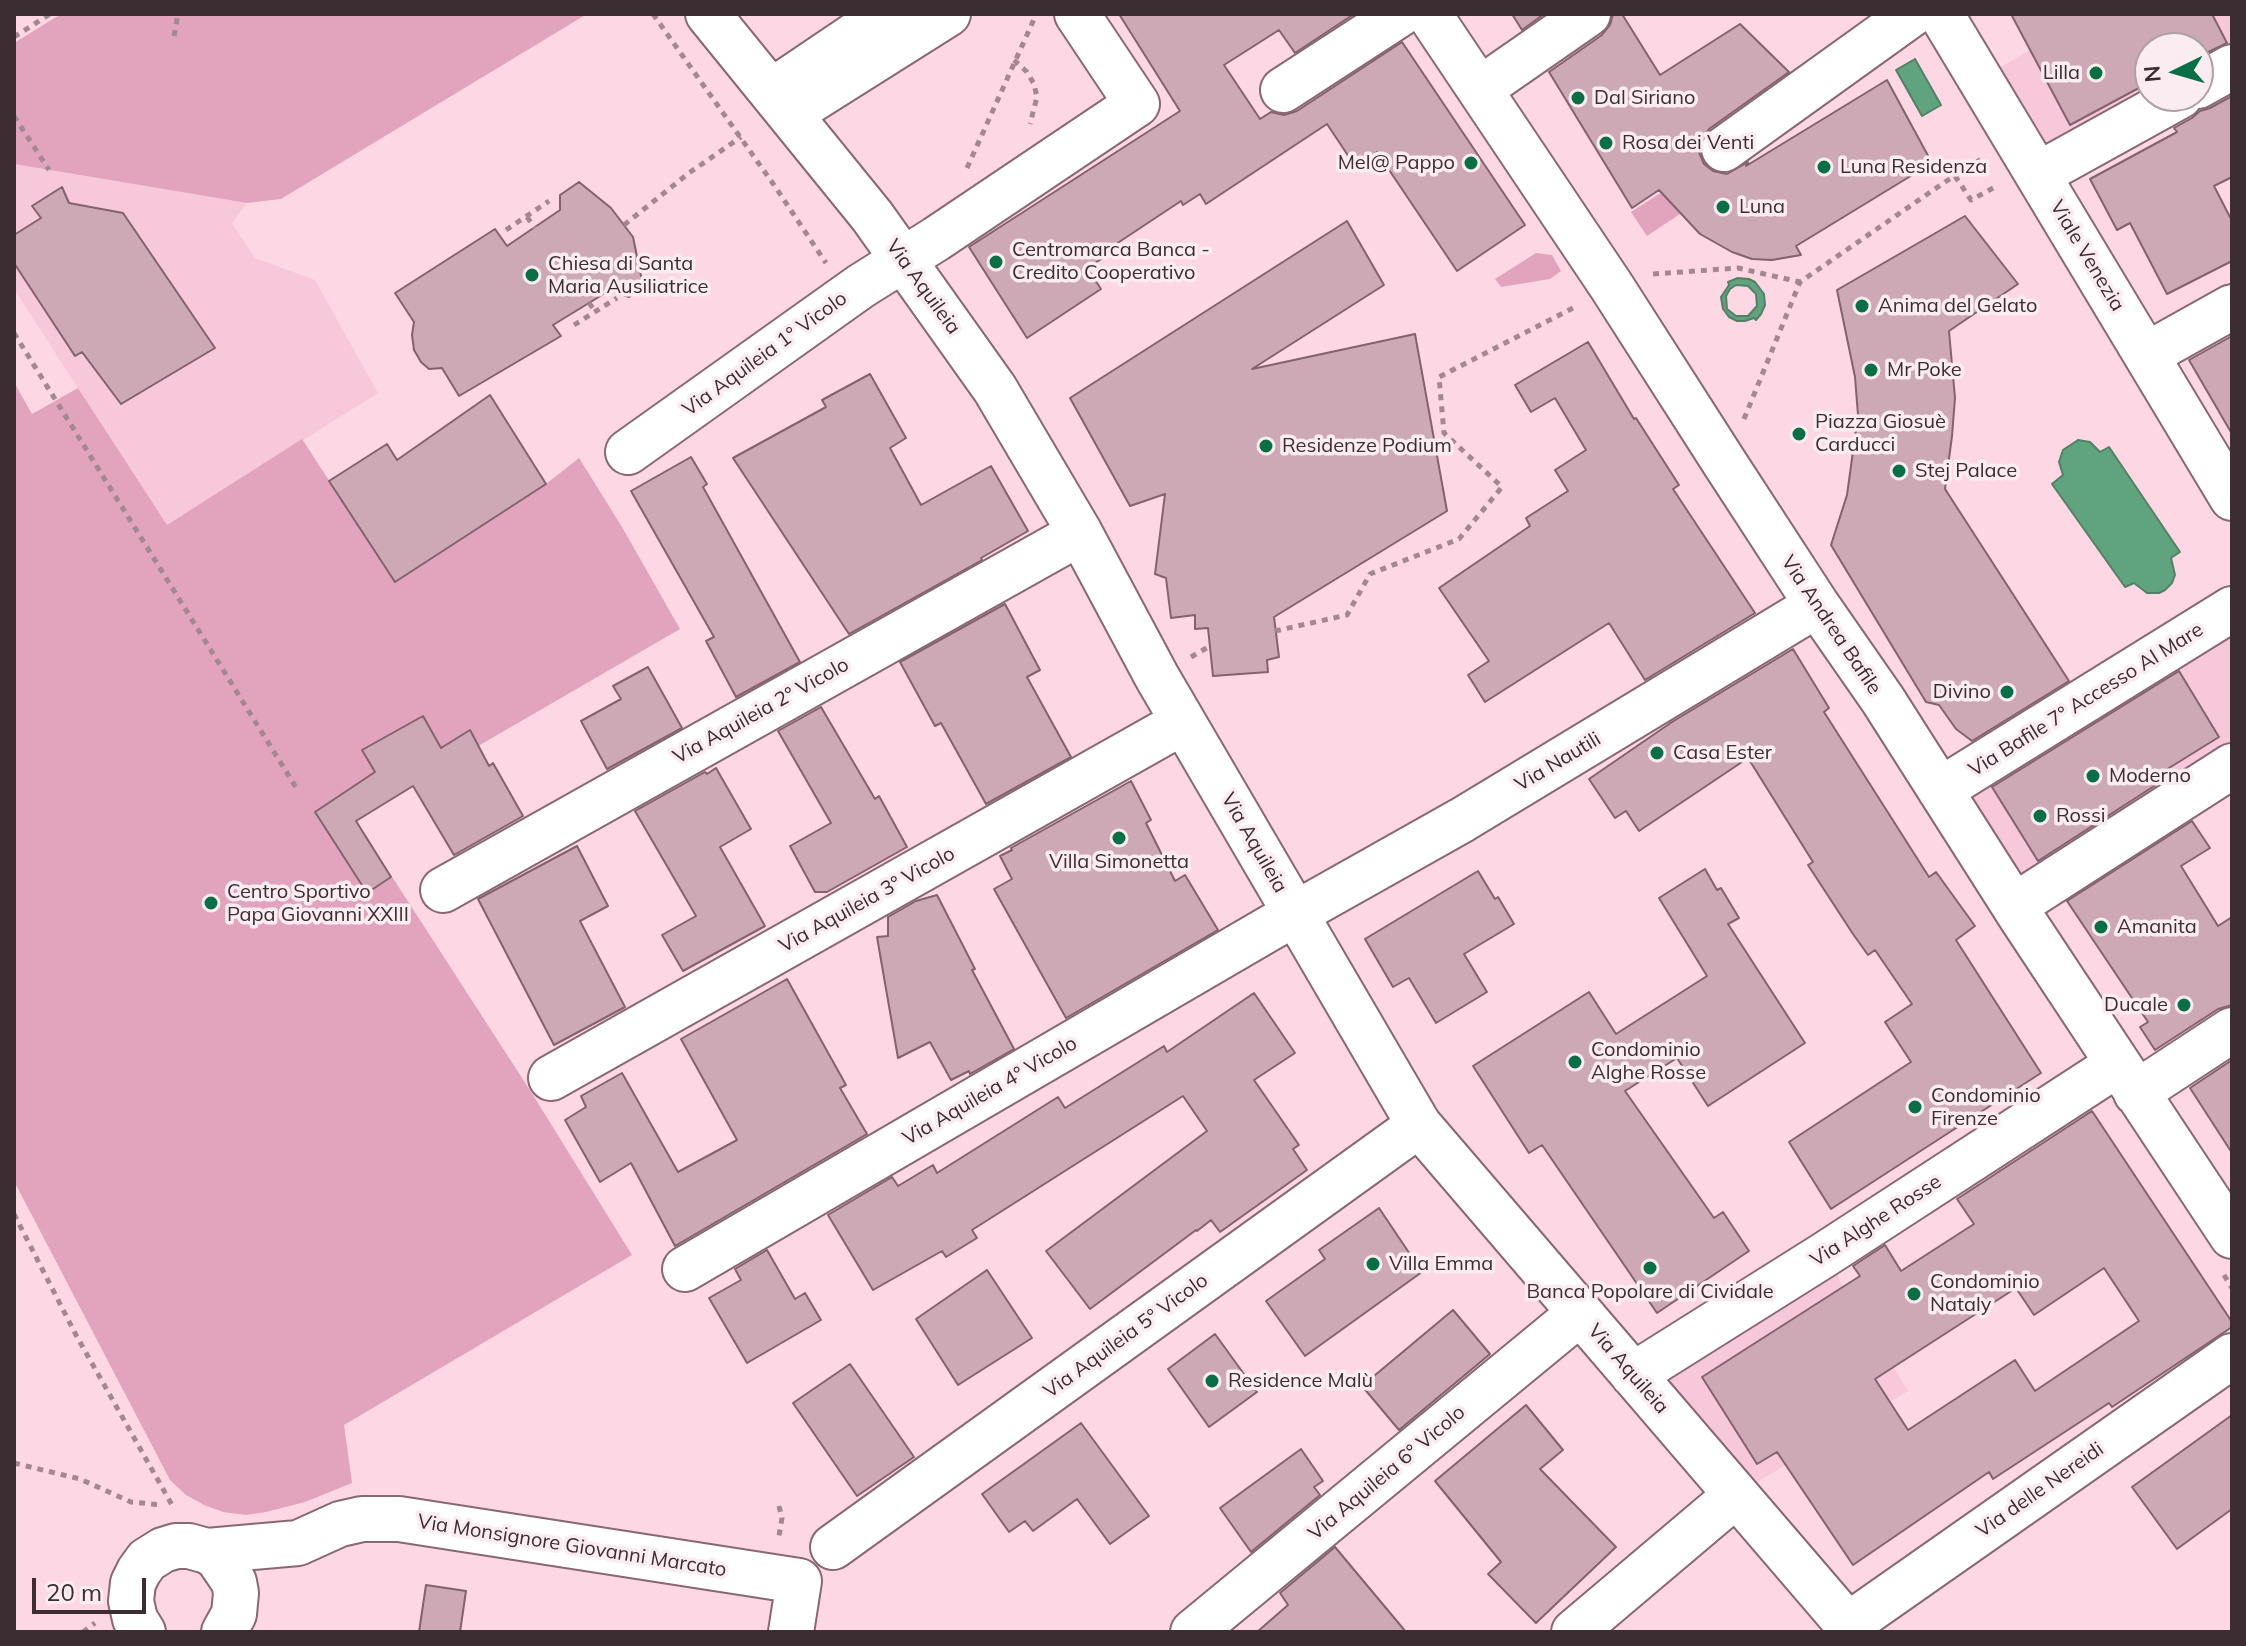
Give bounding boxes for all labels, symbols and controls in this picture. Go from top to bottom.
north arrow [2134,32,2214,112]
place label: Lilla [2043,61,2080,85]
marker: Lilla [2087,64,2105,82]
text: N [2137,64,2167,83]
place label: Dal Siriano [1594,86,1695,110]
marker: Dal Siriano [1569,89,1587,107]
place label: Rosa dei Venti [1622,131,1754,155]
marker: Rosa dei Venti [1597,134,1615,152]
place label: Mel@ Pappo [1338,151,1455,175]
marker: Mel@ Pappo [1462,154,1480,172]
place label: Luna Residenza [1840,155,1987,179]
marker: Luna Residenza [1815,158,1833,176]
place label: Luna [1739,195,1785,219]
street label: Viale Venezia [2045,196,2129,316]
marker: Luna [1714,198,1732,216]
street label: Via Aquileia [881,235,965,339]
place label: Centromarca Banca - Credito Cooperativo [1012,238,1210,285]
place label: Chiesa di Santa Maria Ausiliatrice [548,252,708,299]
marker: Centromarca Banca - Credito Cooperativo [987,253,1005,271]
marker: Chiesa di Santa Maria Ausiliatrice [523,266,541,284]
street label: Via Aquileia 1° Vicolo [678,286,852,422]
place label: Anima del Gelato [1878,294,2037,318]
marker: Anima del Gelato [1853,297,1871,315]
place label: Mr Poke [1887,358,1962,382]
marker: Mr Poke [1862,361,1880,379]
place label: Piazza Giosuè Carducci [1815,410,1946,457]
marker: Piazza Giosuè Carducci [1790,425,1808,443]
place label: Residenze Podium [1282,434,1452,458]
marker: Residenze Podium [1257,437,1275,455]
place label: Stej Palace [1915,459,2017,483]
marker: Stej Palace [1890,462,1908,480]
street label: Via Andrea Bafile [1776,551,1886,699]
street label: Via Bafile 7° Accesso Al Mare [1964,618,2208,782]
street label: Via Aquileia 2° Vicolo [669,653,853,769]
place label: Divino [1933,680,1991,704]
marker: Divino [1998,683,2016,701]
street label: Via Nautili [1511,727,1605,797]
place label: Casa Ester [1673,741,1772,765]
marker: Casa Ester [1648,744,1666,762]
place label: Moderno [2109,764,2191,788]
marker: Moderno [2084,767,2102,785]
street label: Via Aquileia [1216,789,1292,897]
place label: Rossi [2056,804,2106,828]
marker: Rossi [2031,807,2049,825]
marker: Villa Simonetta [1110,829,1128,847]
street label: Via Aquileia 3° Vicolo [775,842,959,958]
place label: Villa Simonetta [1049,850,1189,874]
place label: Centro Sportivo Papa Giovanni XXIII [227,880,409,927]
marker: Centro Sportivo Papa Giovanni XXIII [202,894,220,912]
place label: Amanita [2117,915,2197,939]
marker: Amanita [2092,918,2110,936]
place label: Ducale [2104,993,2168,1017]
marker: Ducale [2175,996,2193,1014]
street label: Via Aquileia 4° Vicolo [899,1031,1081,1151]
place label: Condominio Alghe Rosse [1591,1038,1706,1085]
marker: Condominio Alghe Rosse [1566,1053,1584,1071]
place label: Condominio Firenze [1931,1084,2041,1131]
marker: Condominio Firenze [1906,1098,1924,1116]
street label: Via Alghe Rosse [1806,1170,1946,1272]
place label: Villa Emma [1389,1252,1493,1276]
marker: Villa Emma [1364,1255,1382,1273]
marker: Banca Popolare di Cividale [1641,1259,1659,1277]
street label: Via Aquileia 5° Vicolo [1039,1268,1213,1404]
place label: Condominio Nataly [1930,1270,2040,1317]
place label: Banca Popolare di Cividale [1526,1280,1774,1304]
marker: Condominio Nataly [1905,1285,1923,1303]
street label: Via Aquileia [1582,1319,1674,1419]
place label: Residence Malù [1228,1369,1373,1393]
marker: Residence Malù [1203,1372,1221,1390]
street label: Via Aquileia 6° Vicolo [1304,1400,1470,1546]
street label: Via delle Nereidi [1972,1437,2108,1543]
street label: Via Monsignore Giovanni Marcato [416,1510,728,1582]
scale bar [36,1562,150,1612]
text: 20 m [46,1577,102,1607]

